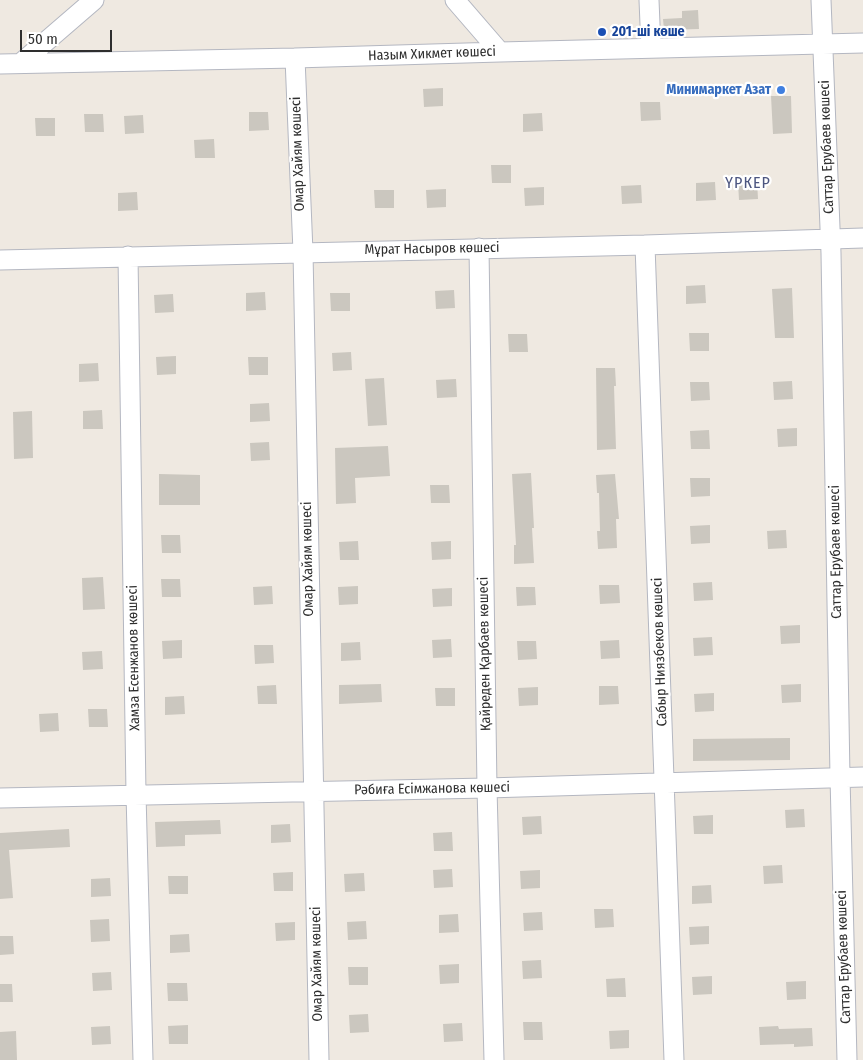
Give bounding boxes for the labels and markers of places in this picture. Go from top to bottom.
place label: 201-ші көше [612,24,685,40]
marker: 201-ші көше [596,26,608,38]
place label: Минимаркет Азат [666,82,771,98]
marker: Минимаркет Азат [775,84,787,96]

